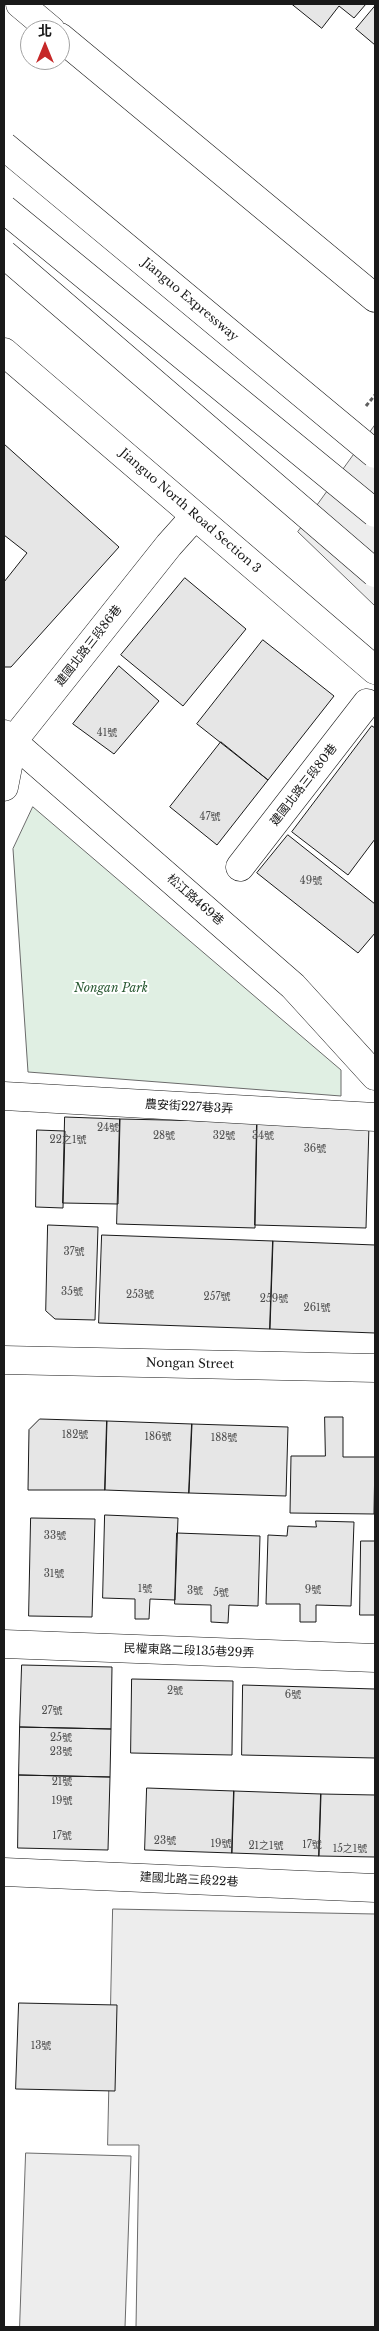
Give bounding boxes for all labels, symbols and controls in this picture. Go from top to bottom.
north arrow [20,20,70,70]
text: 北 [38,22,52,40]
street label: Jianguo Expressway [139,255,241,345]
street label: Jianguo North Road Section 3 [116,446,264,576]
street label: 建國北路三段86巷 [53,603,125,689]
house number: 41號 [97,727,117,739]
street label: 建國北路三段80巷 [268,741,340,829]
house number: 47號 [200,811,220,823]
street label: 松江路469巷 [164,871,226,929]
house number: 49號 [300,875,322,887]
park label: Nongan Park [74,982,148,996]
street label: 農安街227巷3弄 [145,1098,233,1116]
house number: 24號 [97,1122,119,1134]
house number: 28號 [153,1130,175,1142]
house number: 32號 [213,1130,235,1142]
house number: 34號 [252,1130,274,1142]
house number: 22之1號 [50,1134,86,1146]
house number: 36號 [304,1143,326,1155]
house number: 37號 [63,1246,85,1258]
house number: 35號 [61,1286,83,1298]
house number: 253號 [126,1289,154,1301]
house number: 257號 [204,1291,230,1303]
house number: 259號 [260,1293,288,1305]
house number: 261號 [303,1302,331,1314]
street label: Nongan Street [146,1356,234,1372]
house number: 182號 [62,1429,88,1441]
house number: 186號 [145,1431,171,1443]
house number: 188號 [211,1432,237,1444]
house number: 33號 [44,1530,66,1542]
house number: 31號 [44,1568,64,1580]
house number: 1號 [138,1583,152,1595]
house number: 9號 [305,1584,321,1596]
house number: 3號 [187,1585,203,1597]
house number: 5號 [213,1587,229,1599]
street label: 民權東路二段135巷29弄 [123,1642,255,1660]
house number: 2號 [167,1685,183,1697]
house number: 6號 [285,1689,301,1701]
house number: 27號 [41,1705,63,1717]
house number: 25號 [50,1732,72,1744]
house number: 23號 [50,1746,72,1758]
house number: 21號 [52,1776,72,1788]
house number: 19號 [52,1795,72,1807]
house number: 17號 [52,1830,72,1842]
house number: 23號 [154,1835,176,1847]
house number: 19號 [211,1838,231,1850]
house number: 17號 [302,1839,322,1851]
house number: 21之1號 [248,1840,284,1852]
house number: 15之1號 [333,1843,367,1855]
street label: 建國北路三段22巷 [139,1870,239,1890]
house number: 13號 [31,2040,51,2052]

